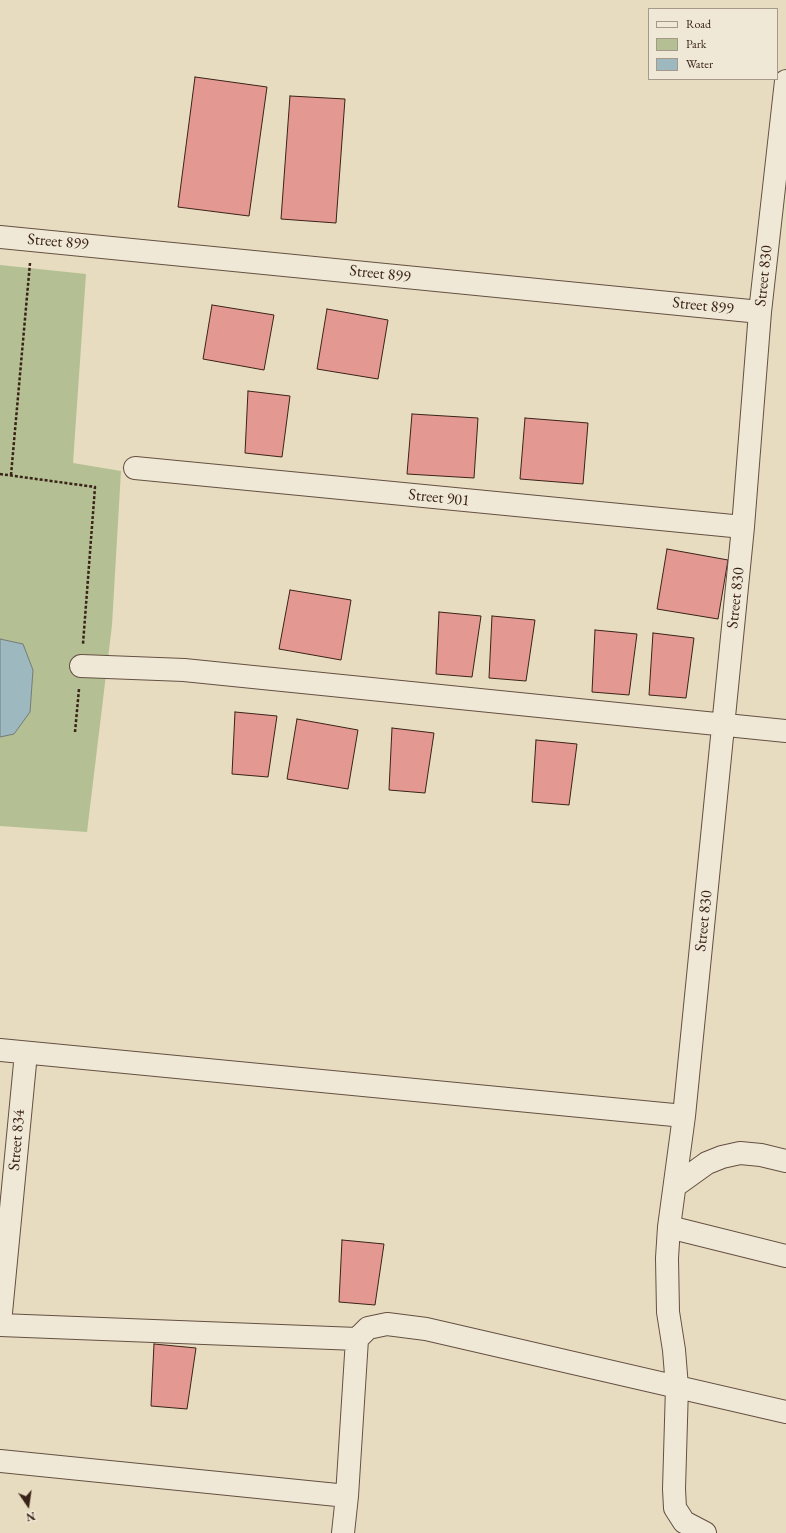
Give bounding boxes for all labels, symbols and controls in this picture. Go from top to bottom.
legend [648,8,778,80]
text: Road [686,16,711,32]
text: Park [686,36,706,52]
text: Water [686,56,713,72]
street label: Street 899 [27,230,89,254]
street label: Street 830 [751,244,777,308]
street label: Street 899 [348,261,412,287]
street label: Street 899 [671,293,735,319]
street label: Street 901 [407,485,471,511]
street label: Street 830 [723,566,749,630]
street label: Street 830 [691,889,717,953]
street label: Street 834 [5,1109,29,1171]
north arrow [8,1485,48,1525]
text: N [25,1509,37,1525]

